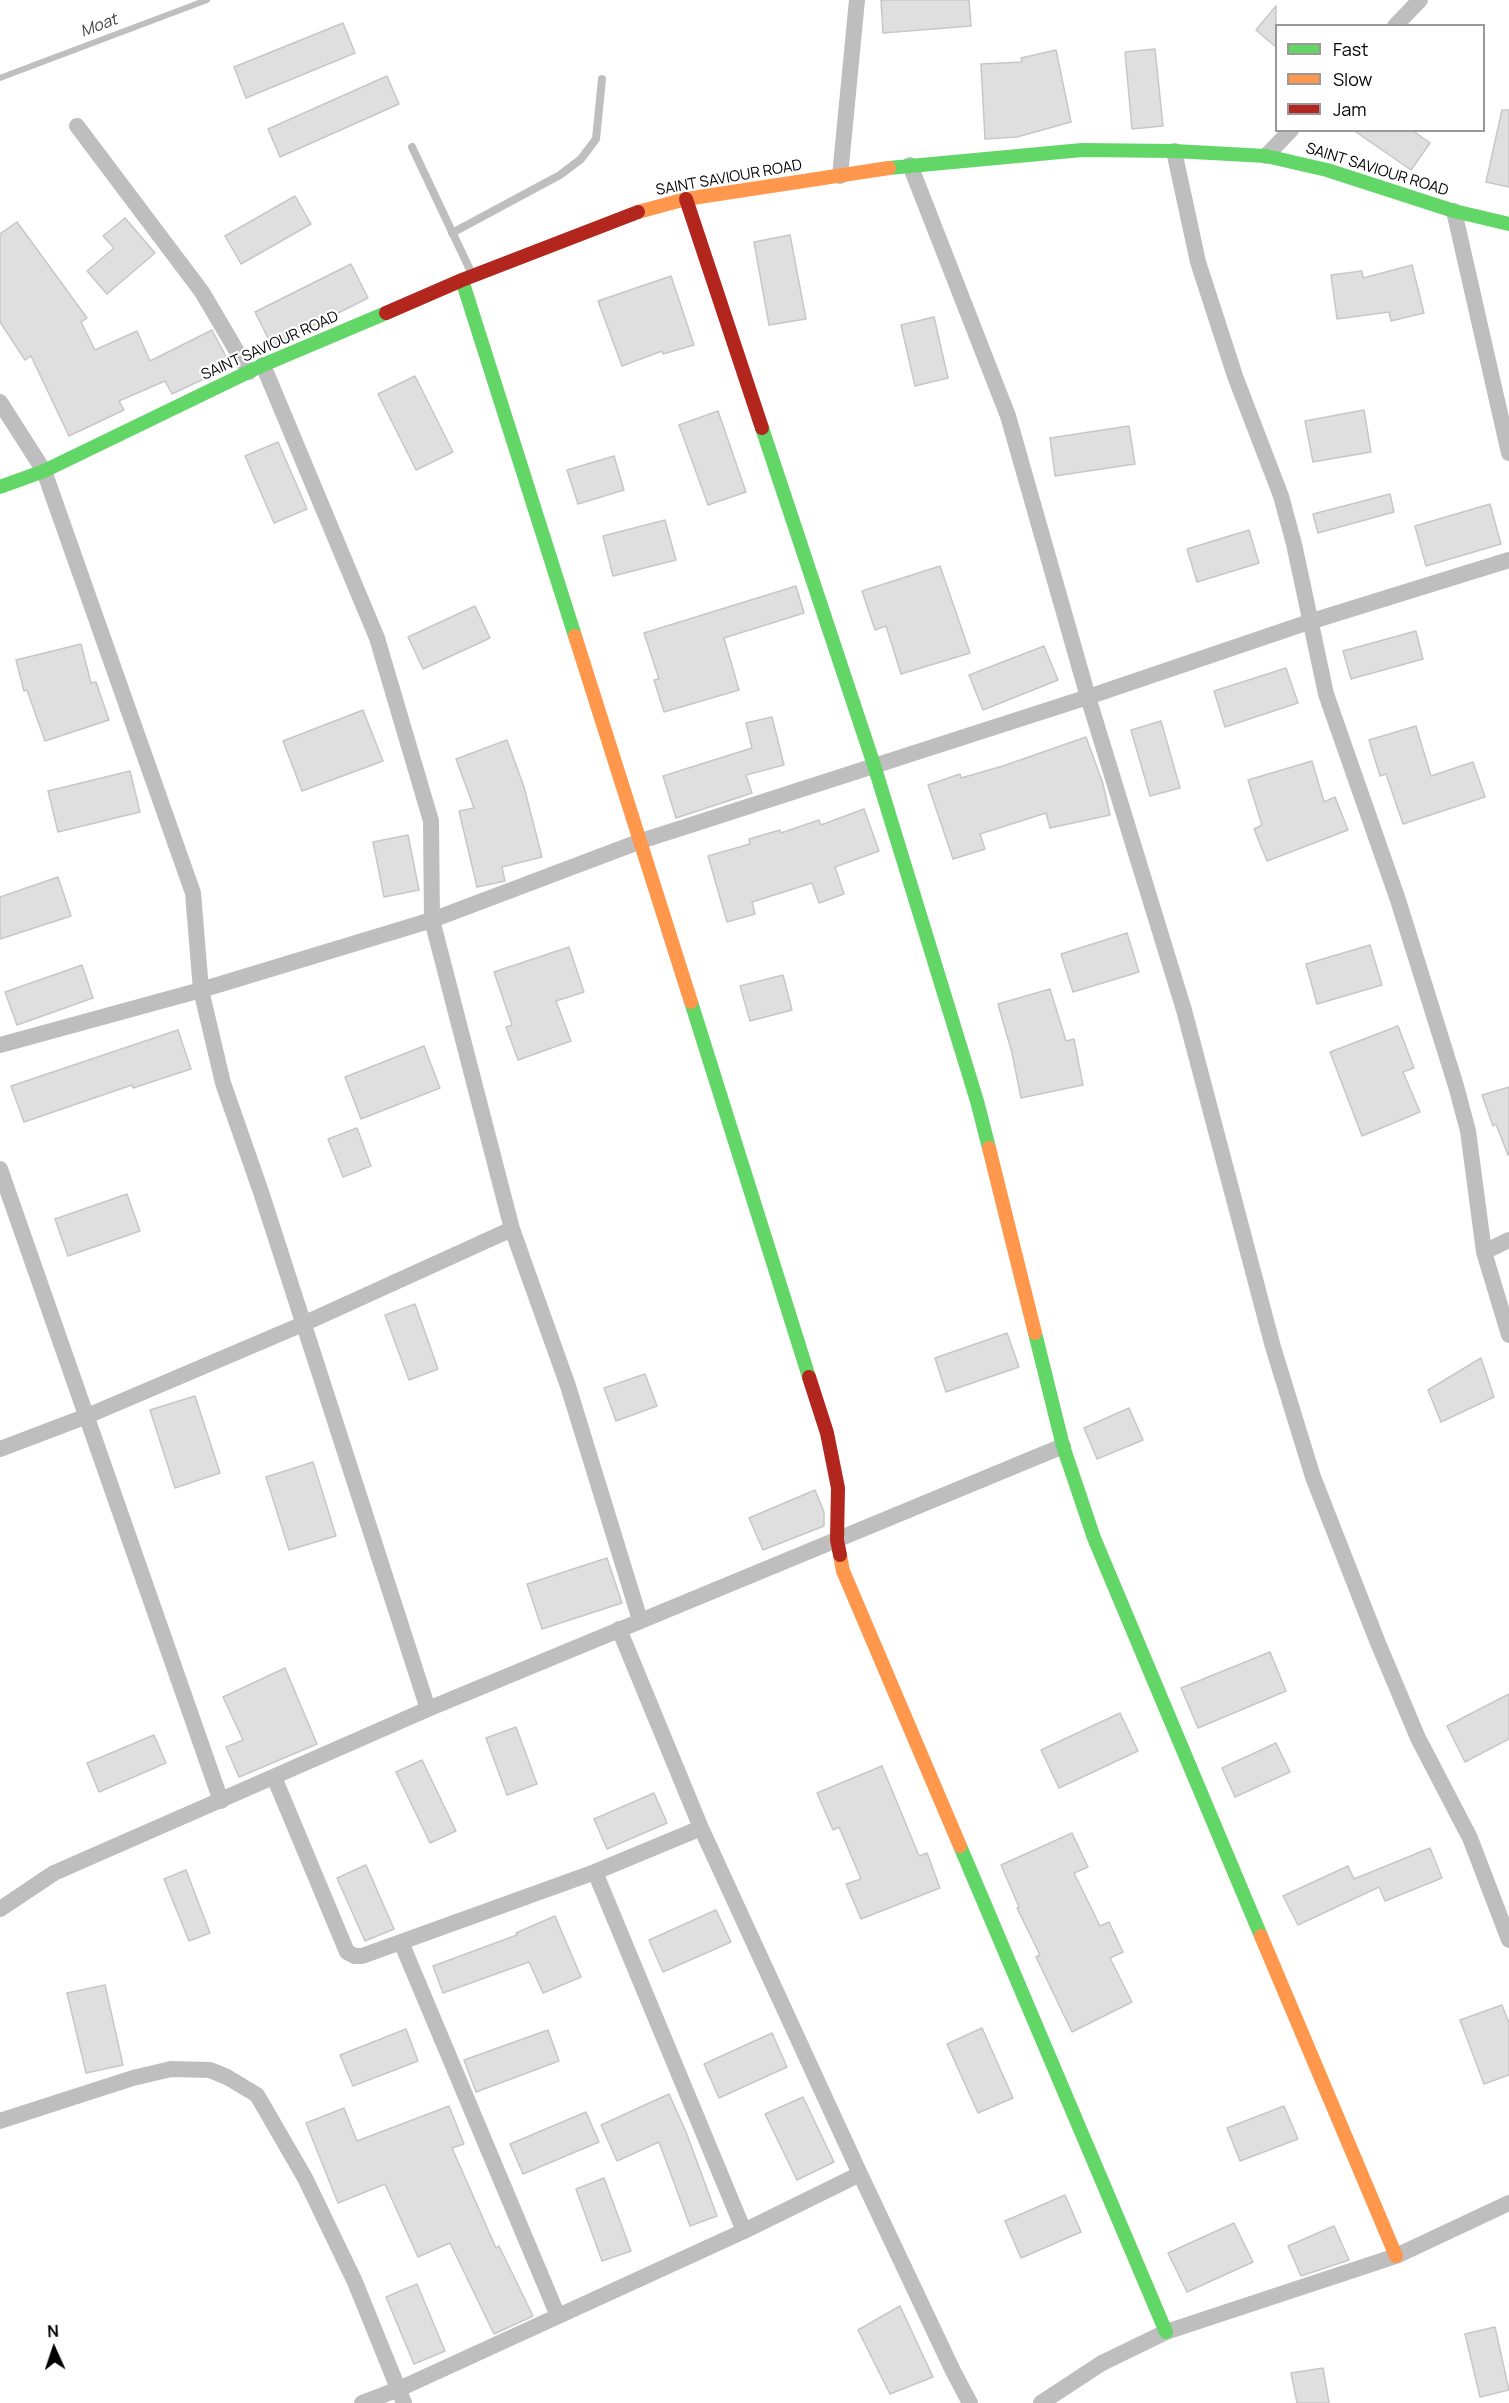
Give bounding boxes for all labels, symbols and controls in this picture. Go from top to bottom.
water label: Moat [78,10,120,42]
legend [1275,24,1485,132]
text: Fast [1333,37,1368,61]
text: Slow [1333,67,1372,91]
text: Jam [1333,97,1367,121]
street label: SAINT SAVIOUR ROAD [1304,140,1450,200]
street label: SAINT SAVIOUR ROAD [654,156,804,200]
street label: SAINT SAVIOUR ROAD [199,308,341,384]
north arrow [24,2319,84,2379]
text: N [47,2320,59,2342]

